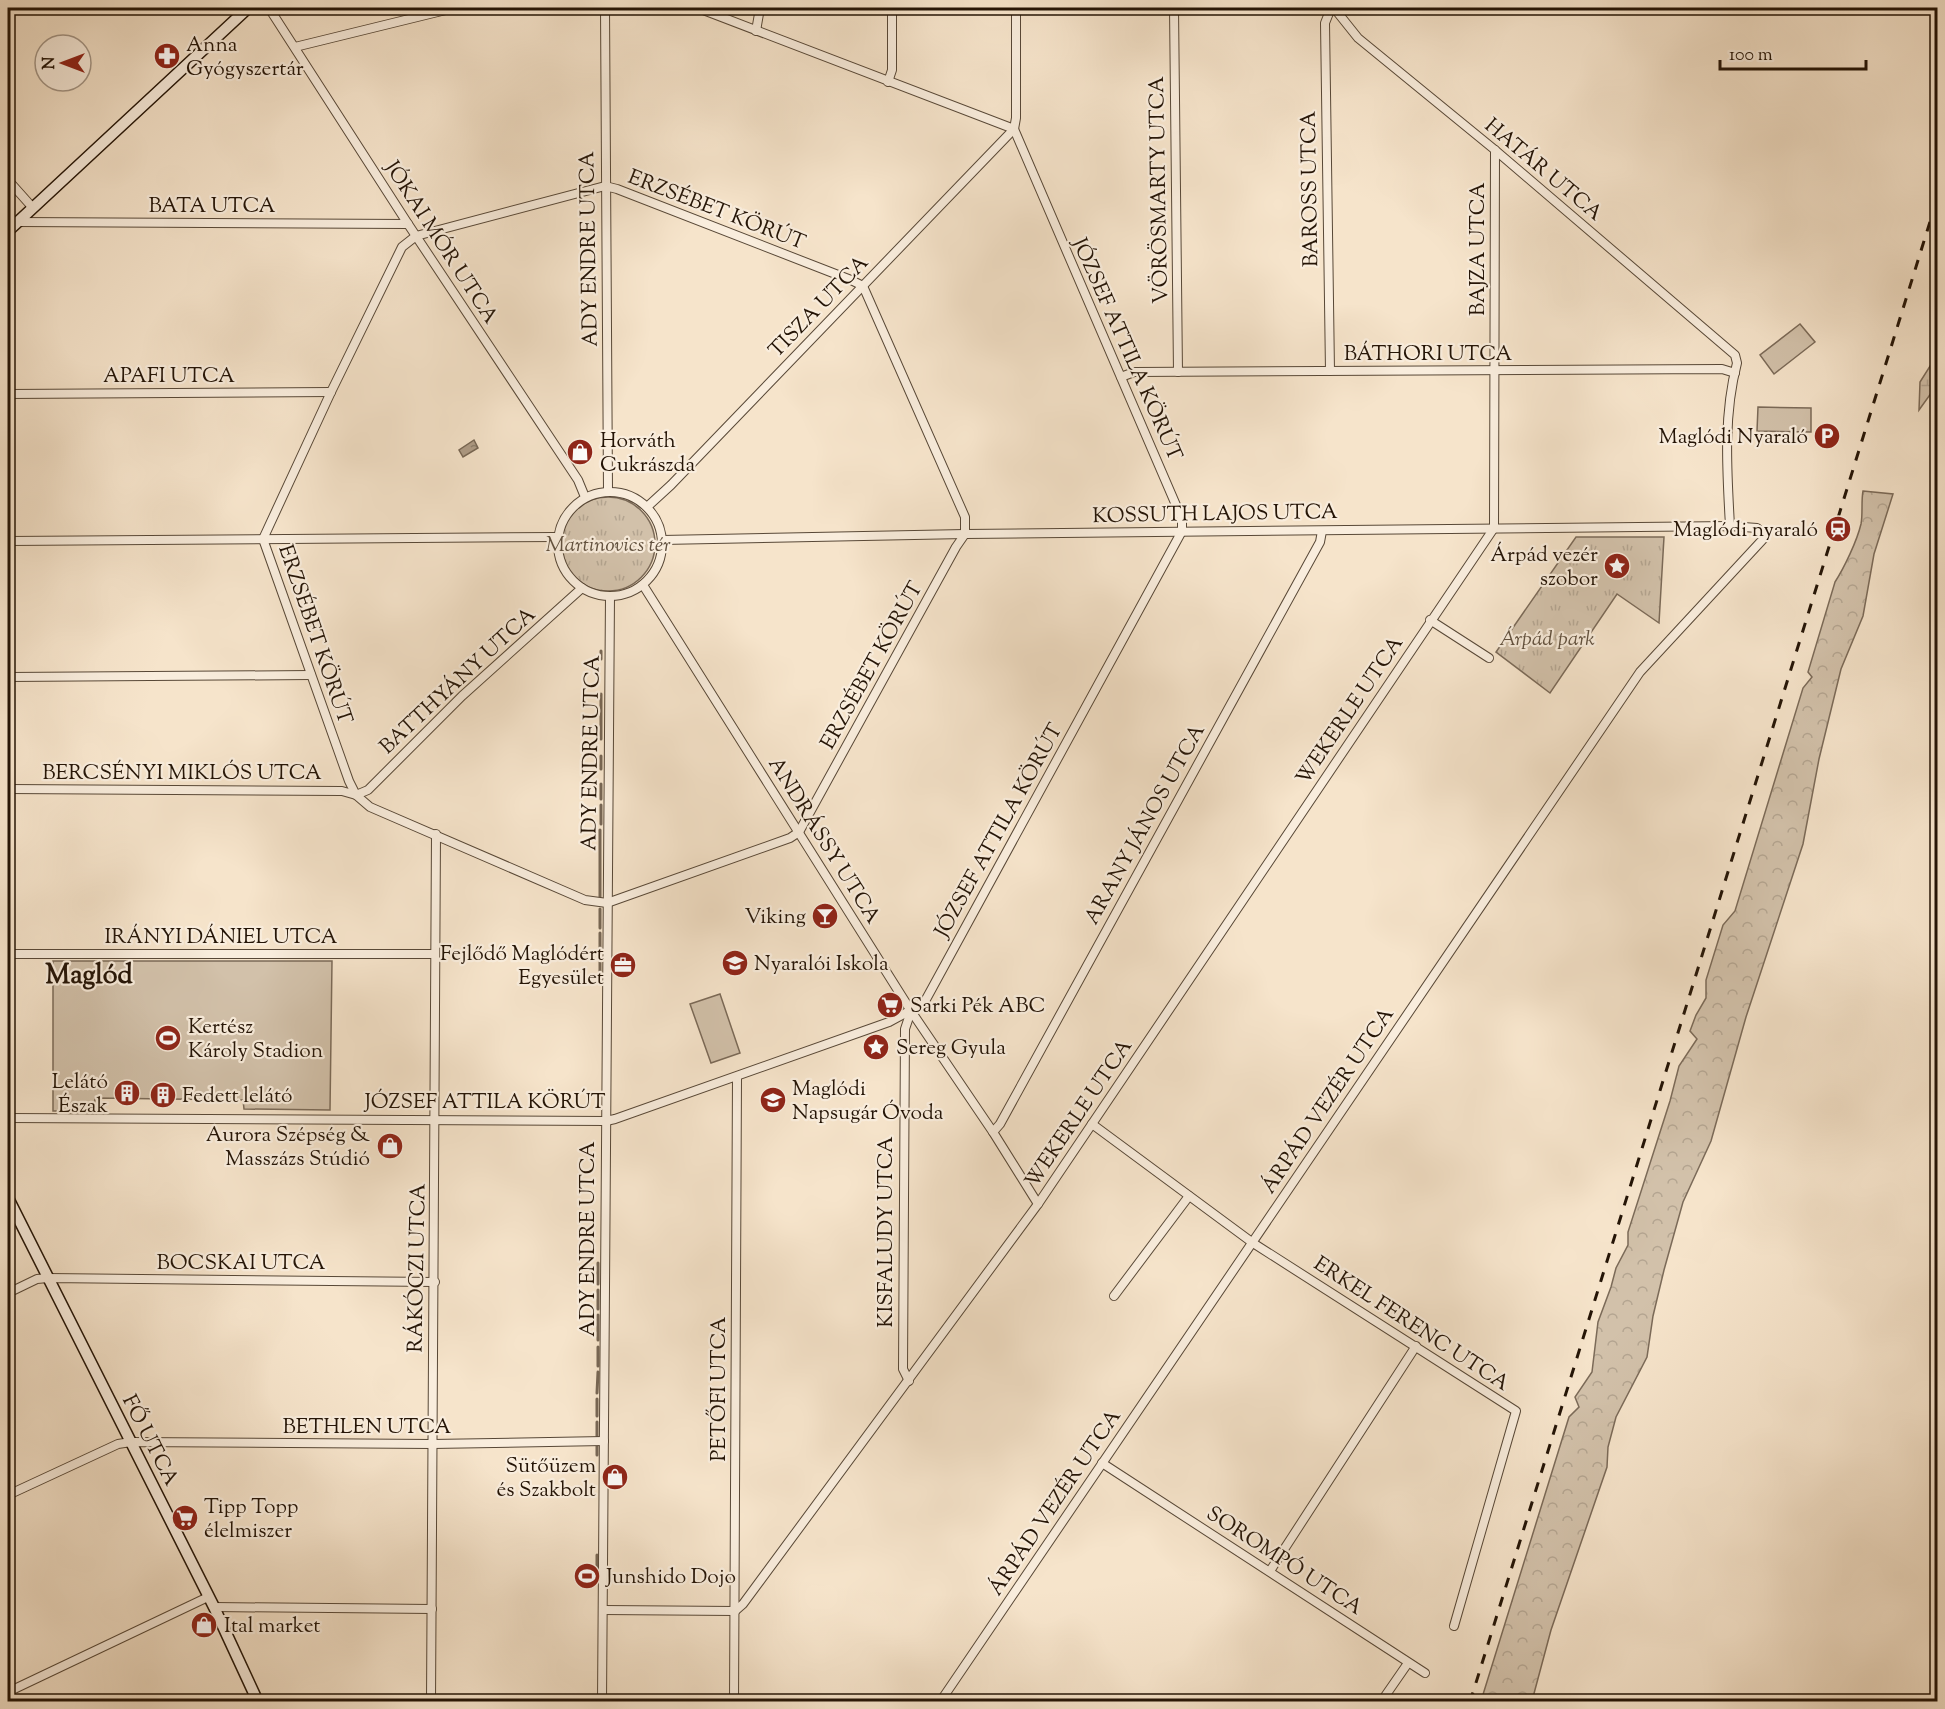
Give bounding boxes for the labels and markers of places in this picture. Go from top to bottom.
place label: Anna Gyógyszertár [186,31,304,85]
pharmacy icon: Anna Gyógyszertár [152,41,182,71]
parking icon: Maglódi Nyaraló [1812,421,1842,451]
place label: Maglódi Nyaraló [1658,423,1808,453]
place label: Horváth Cukrászda [600,427,695,481]
shop icon: Horváth Cukrászda [565,437,595,467]
station icon: Maglódi nyaraló [1823,514,1853,544]
place label: Maglódi nyaraló [1673,516,1818,546]
place label: Árpád vezér szobor [1490,541,1598,595]
place icon: Árpád vezér szobor [1602,551,1632,581]
bar icon: Viking [810,901,840,931]
place label: Viking [744,903,806,933]
place label: Fejlődő Maglódért Egyesület [440,940,604,994]
school or university icon: Nyaralói Iskola [720,948,750,978]
office icon: Fejlődő Maglódért Egyesület [608,950,638,980]
place label: Nyaralói Iskola [754,950,889,980]
supermarket icon: Sarki Pék ABC [875,990,905,1020]
place label: Sarki Pék ABC [910,992,1045,1022]
place label: Kertész Károly Stadion [188,1013,323,1067]
sports icon: Kertész Károly Stadion [153,1023,183,1053]
place icon: Sereg Gyula [861,1032,891,1062]
place label: Sereg Gyula [896,1034,1006,1064]
place label: Lelátó Észak [52,1068,109,1122]
place label: Maglódi Napsugár Óvoda [792,1075,944,1129]
building icon: Lelátó Észak [112,1078,142,1108]
building icon: Fedett lelátó [148,1080,178,1110]
place label: Fedett lelátó [182,1082,293,1112]
school or university icon: Maglódi Napsugár Óvoda [758,1085,788,1115]
place label: Aurora Szépség & Masszázs Stúdió [206,1121,370,1175]
shop icon: Aurora Szépség & Masszázs Stúdió [375,1131,405,1161]
place label: Sütőüzem és Szakbolt [496,1452,596,1506]
shop icon: Sütőüzem és Szakbolt [600,1462,630,1492]
place label: Tipp Topp élelmiszer [204,1493,298,1547]
supermarket icon: Tipp Topp élelmiszer [170,1503,200,1533]
sports icon: Junshido Dojo [572,1561,602,1591]
place label: Junshido Dojo [605,1563,736,1593]
shop icon: Ital market [189,1610,219,1640]
place label: Ital market [224,1612,321,1642]

